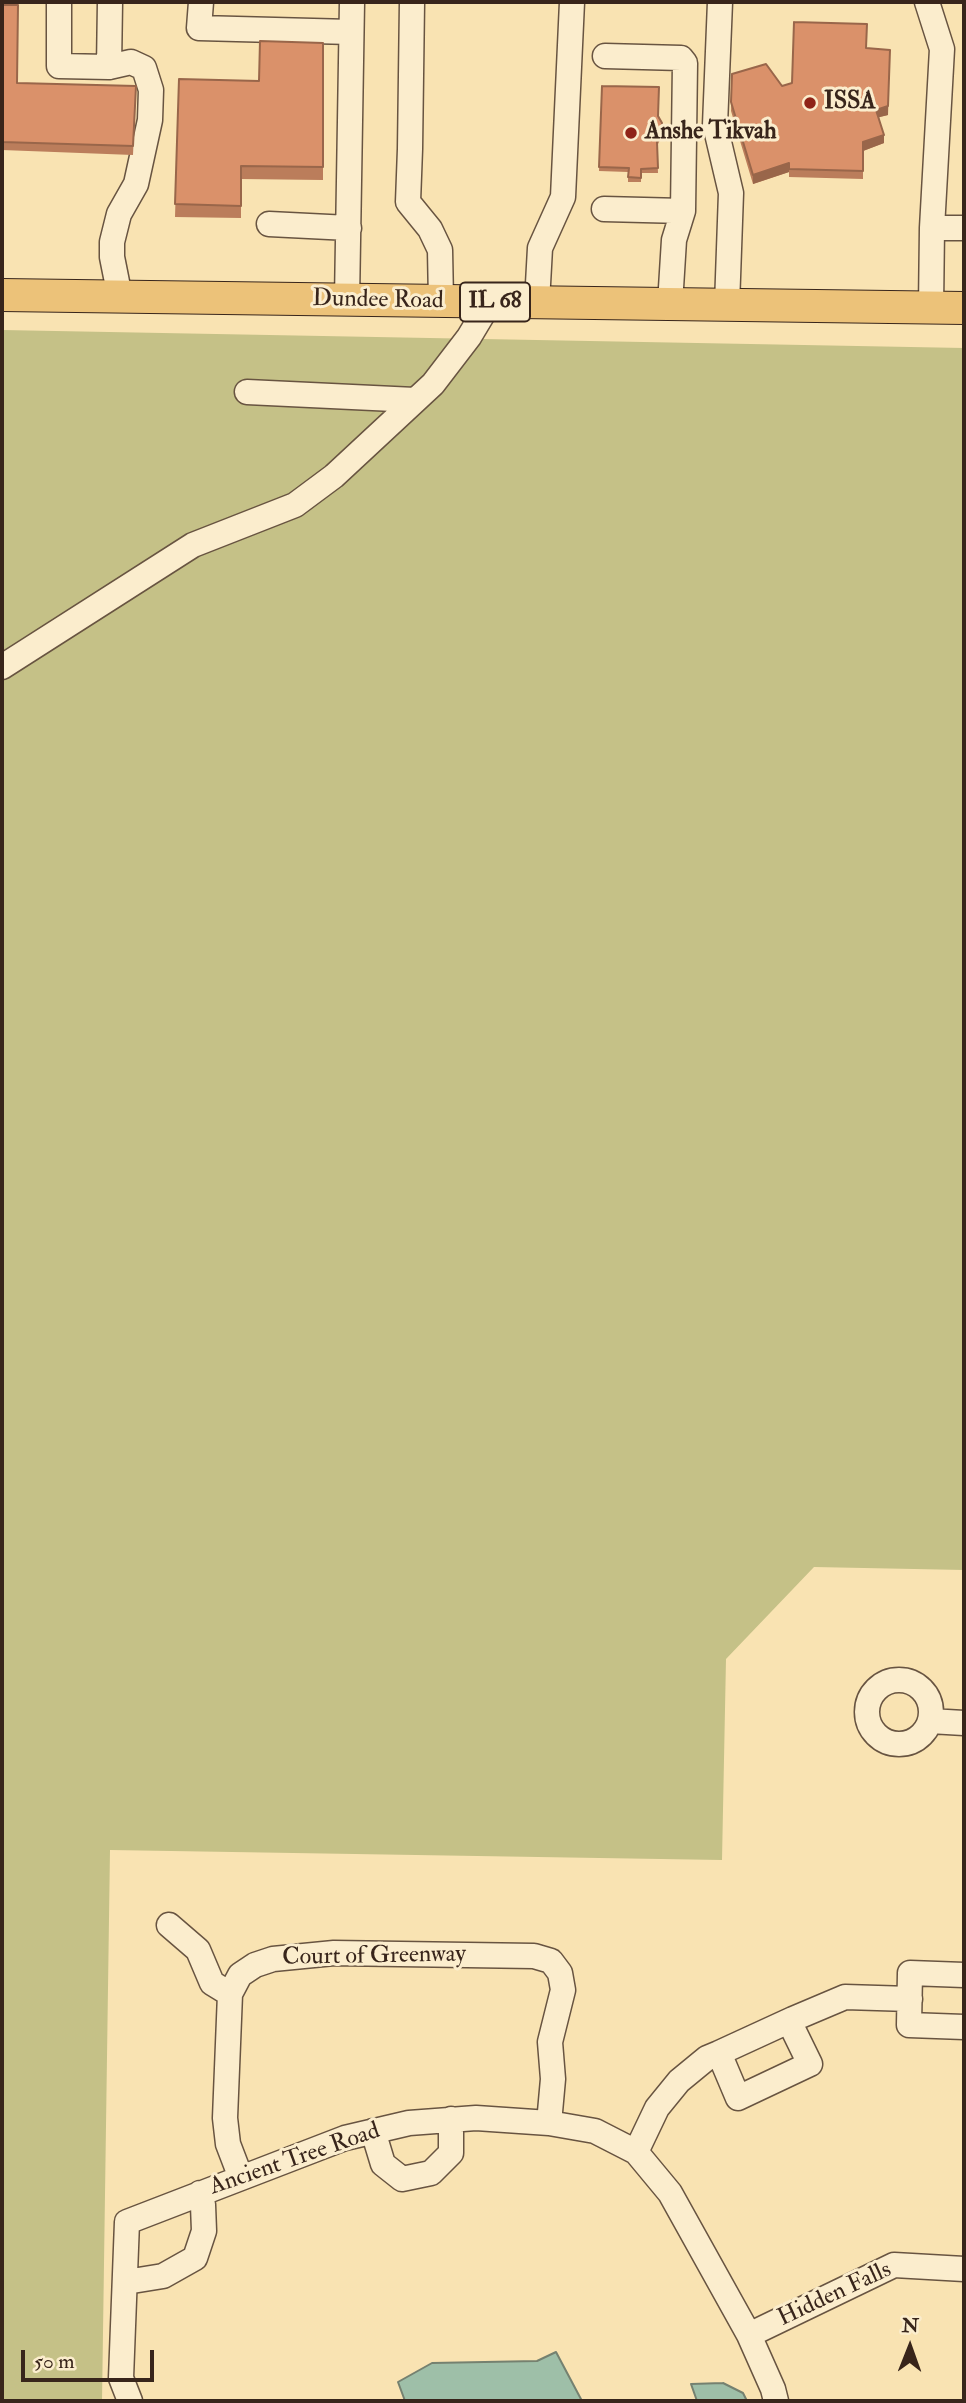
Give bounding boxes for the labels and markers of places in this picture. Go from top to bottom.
place label: ISSA [824,89,876,117]
marker: ISSA [802,95,818,111]
place label: Anshe Tikvah [645,119,777,147]
marker: Anshe Tikvah [623,125,639,141]

